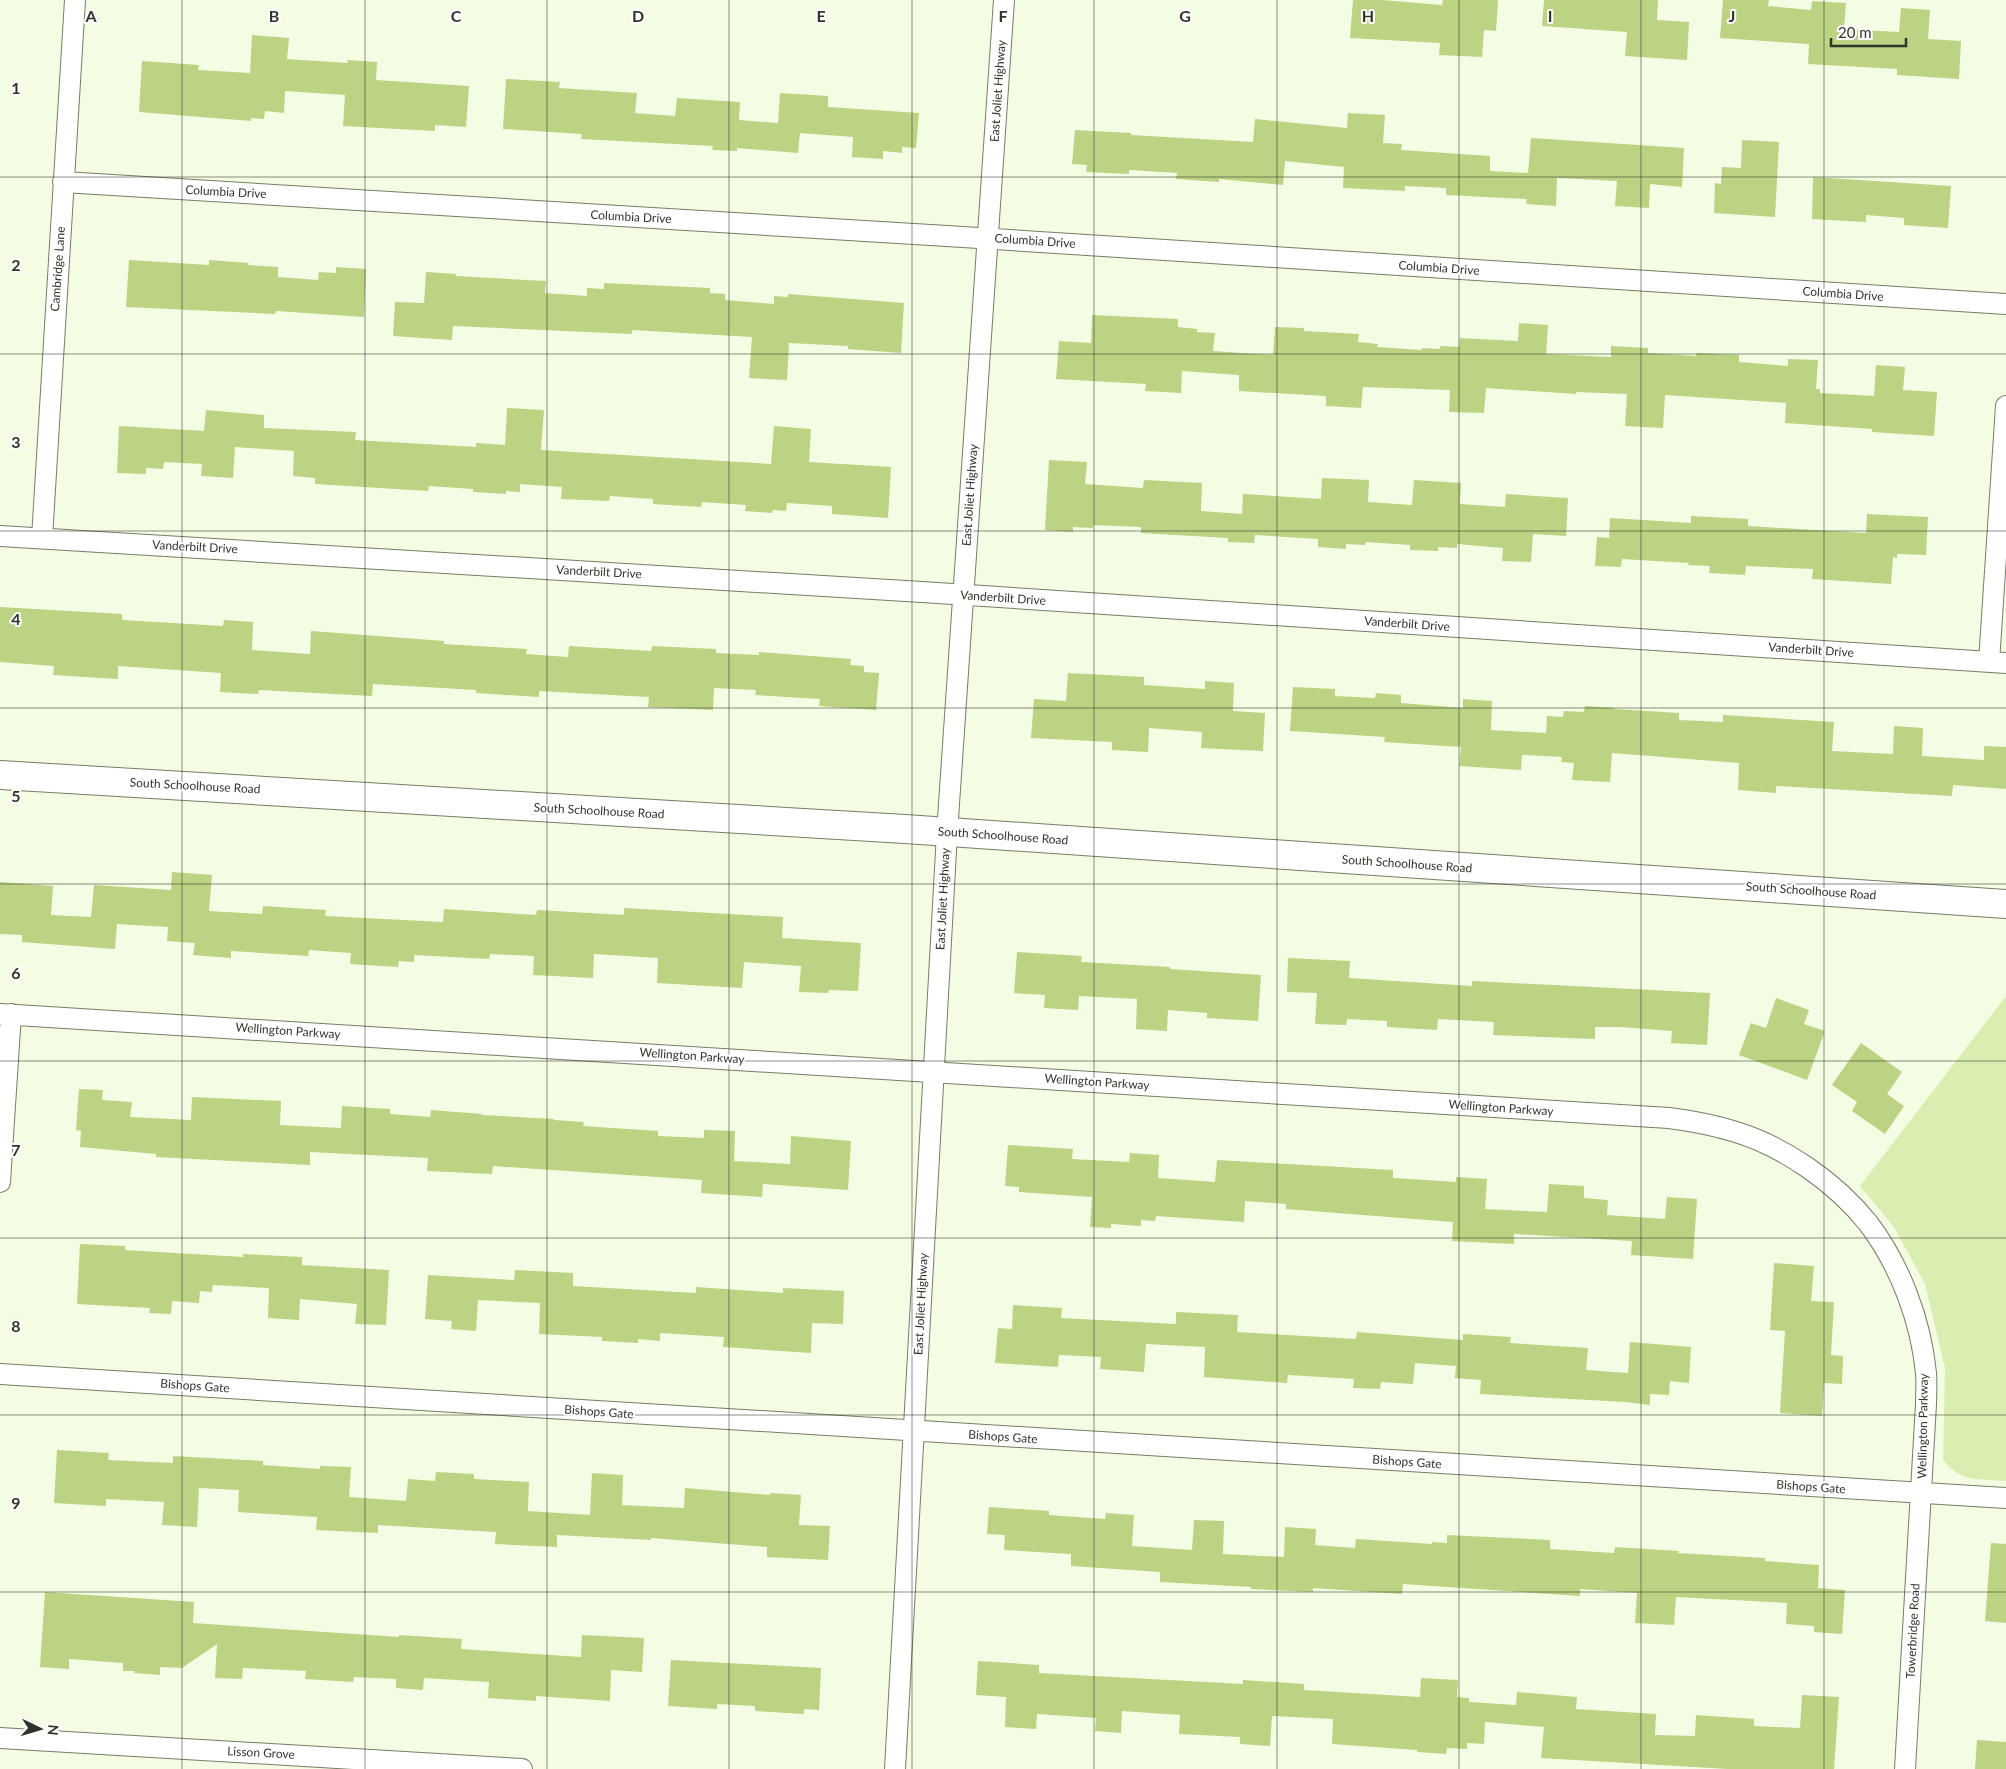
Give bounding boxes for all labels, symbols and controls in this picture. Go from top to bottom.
text: A [84,6,97,25]
text: B [269,6,279,25]
text: C [451,6,462,25]
text: D [632,6,644,25]
text: E [816,6,826,25]
text: F [998,6,1008,25]
text: G [1179,6,1191,25]
text: H [1362,6,1374,25]
text: I [1548,6,1552,25]
text: J [1729,6,1735,25]
scale bar [1831,15,1906,47]
text: 20 m [1838,23,1872,41]
street label: East Joliet Highway [986,39,1009,143]
text: 1 [11,78,21,97]
street label: Columbia Drive [185,182,267,201]
street label: Columbia Drive [590,207,672,226]
street label: Cambridge Lane [47,226,68,312]
street label: Columbia Drive [994,230,1076,251]
text: 2 [11,255,21,274]
street label: Columbia Drive [1398,257,1480,278]
street label: Columbia Drive [1802,283,1884,304]
text: 3 [11,432,21,451]
street label: East Joliet Highway [958,443,981,547]
street label: Vanderbilt Drive [152,537,238,556]
street label: Vanderbilt Drive [556,562,642,581]
street label: Vanderbilt Drive [960,587,1046,608]
text: 4 [11,609,21,628]
street label: Vanderbilt Drive [1364,613,1450,634]
street label: Vanderbilt Drive [1768,639,1854,660]
street label: South Schoolhouse Road [129,775,261,796]
text: 5 [11,786,21,805]
street label: South Schoolhouse Road [533,800,665,821]
street label: South Schoolhouse Road [937,823,1069,848]
street label: East Joliet Highway [932,847,953,950]
street label: South Schoolhouse Road [1341,851,1473,876]
street label: South Schoolhouse Road [1745,878,1877,903]
text: 6 [11,963,21,982]
street label: Wellington Parkway [235,1019,342,1042]
street label: Wellington Parkway [639,1044,746,1067]
street label: Wellington Parkway [1044,1070,1151,1093]
street label: Wellington Parkway [1448,1096,1555,1119]
text: 7 [11,1140,21,1159]
street label: East Joliet Highway [910,1252,931,1355]
text: 8 [11,1316,21,1335]
street label: Wellington Parkway [1914,1372,1931,1479]
street label: Bishops Gate [160,1376,230,1395]
street label: Bishops Gate [564,1402,634,1421]
street label: Bishops Gate [968,1427,1038,1446]
street label: Bishops Gate [1372,1452,1442,1471]
street label: Bishops Gate [1776,1477,1846,1496]
text: 9 [11,1493,21,1512]
street label: Towerbridge Road [1903,1583,1922,1679]
north arrow [15,1704,65,1754]
text: N [45,1724,62,1736]
street label: Lisson Grove [227,1743,295,1762]

